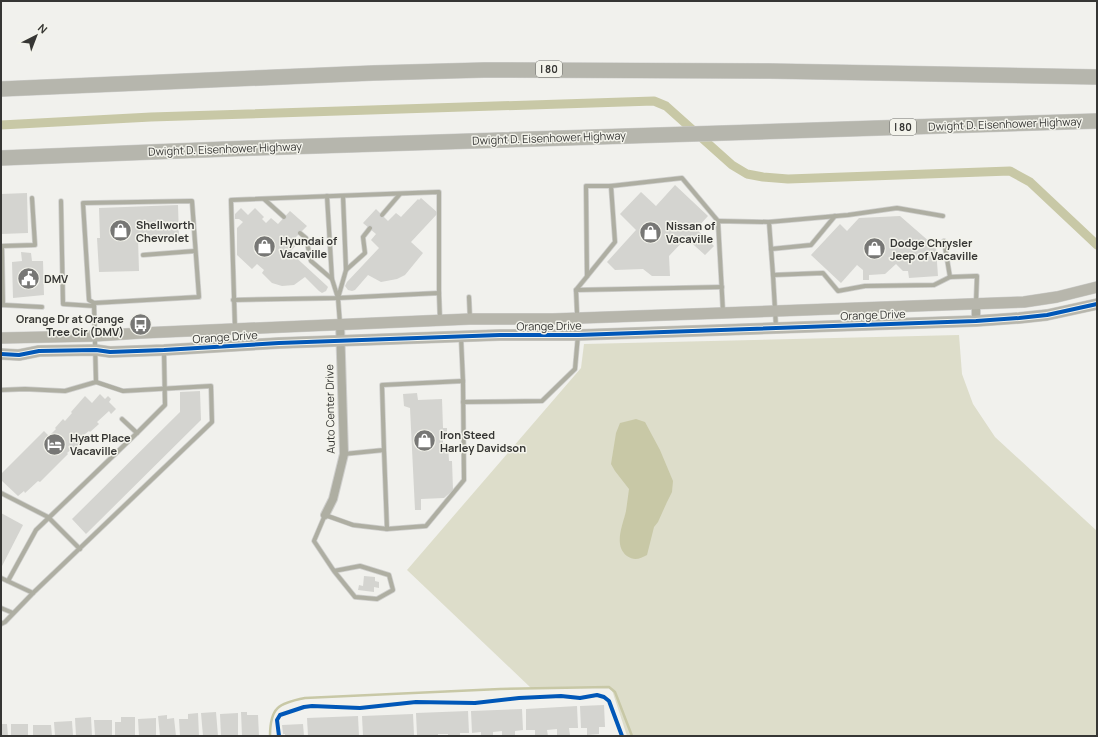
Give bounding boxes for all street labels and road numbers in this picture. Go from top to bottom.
road number: I 80 [536,61,562,77]
street label: Dwight D. Eisenhower Highway [928,113,1082,134]
road number: I 80 [890,119,916,135]
street label: Dwight D. Eisenhower Highway [472,127,626,148]
street label: Dwight D. Eisenhower Highway [148,138,302,159]
street label: Orange Drive [840,306,906,323]
street label: Orange Drive [516,317,582,334]
street label: Orange Drive [192,327,259,346]
street label: Auto Center Drive [321,364,338,454]

